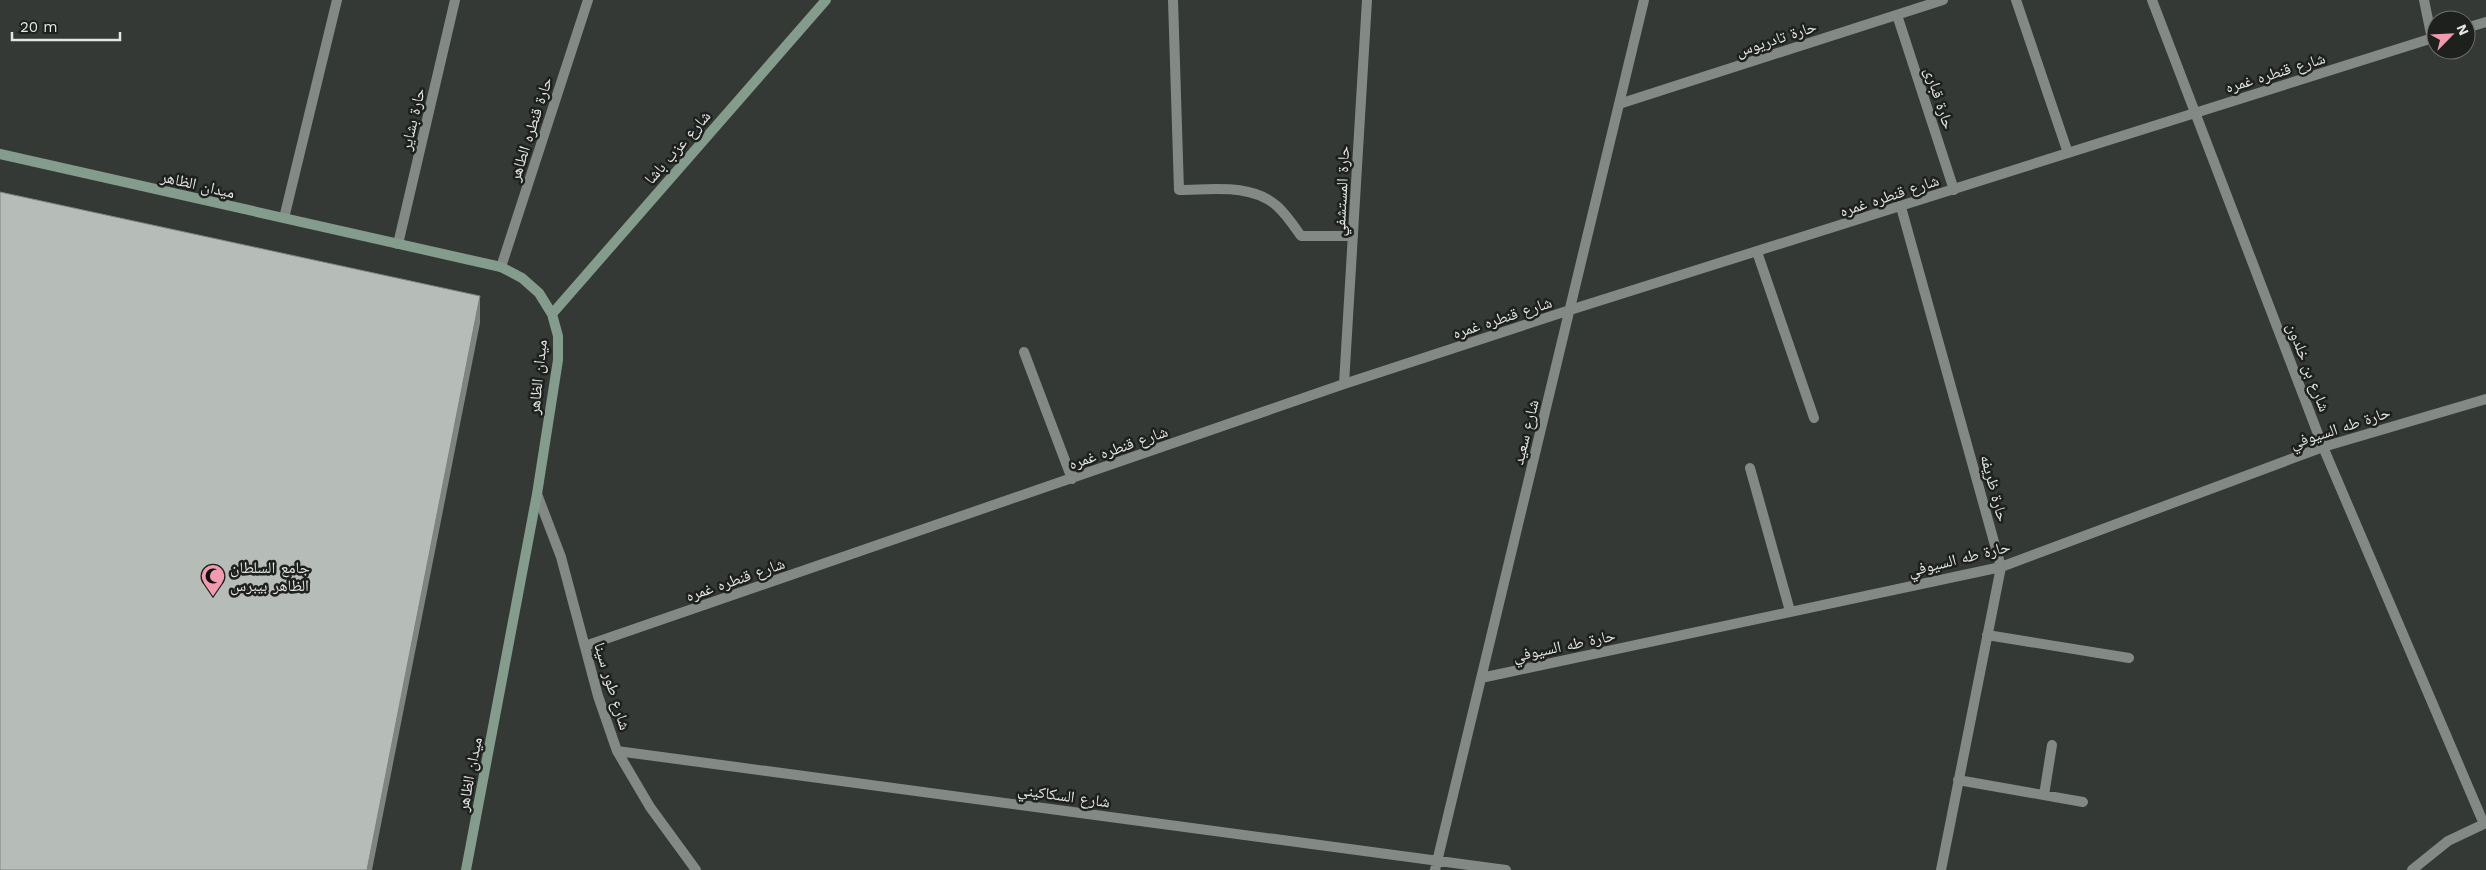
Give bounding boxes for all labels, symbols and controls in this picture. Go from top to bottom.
scale bar [12,10,120,42]
north arrow [2426,10,2476,60]
street label: حارة تادريوس [1733,16,1819,61]
text: 20 m [20,18,58,36]
text: N [2453,22,2472,38]
street label: شارع قنطره غمره [2223,48,2328,98]
street label: حارة قبارى [1920,65,1958,132]
street label: حارة قنطره الطاهر [504,75,556,184]
street label: حارة بشاير [396,86,429,153]
street label: شارع عزب باشا [640,107,715,189]
street label: حارة المستشفي [1330,145,1356,237]
street label: ميدان الظاهر [158,167,237,203]
street label: شارع قنطره غمره [1837,170,1942,221]
street label: شارع قنطره غمره [1450,292,1555,343]
street label: شارع بن خلدون [2282,320,2334,415]
street label: ميدان الظاهر [524,339,552,417]
street label: شارع سعيد [1508,398,1544,467]
street label: حارة طه السيوفي [2288,402,2394,456]
street label: شارع قنطره غمره [1066,422,1170,474]
street label: حارة ظريفه [1976,453,2013,524]
street label: حارة طه السيوفي [1906,537,2013,583]
street label: شارع قنطره غمره [683,554,787,606]
place label: جامع السلطان الظاهر بيبرس [230,558,310,596]
mosque icon: جامع السلطان الظاهر بيبرس [200,563,226,597]
street label: حارة طه السيوفي [1511,625,1618,669]
street label: شارع طور سينا [589,640,635,733]
street label: ميدان الظاهر [453,735,487,814]
street label: شارع السكاكيني [1016,780,1111,814]

